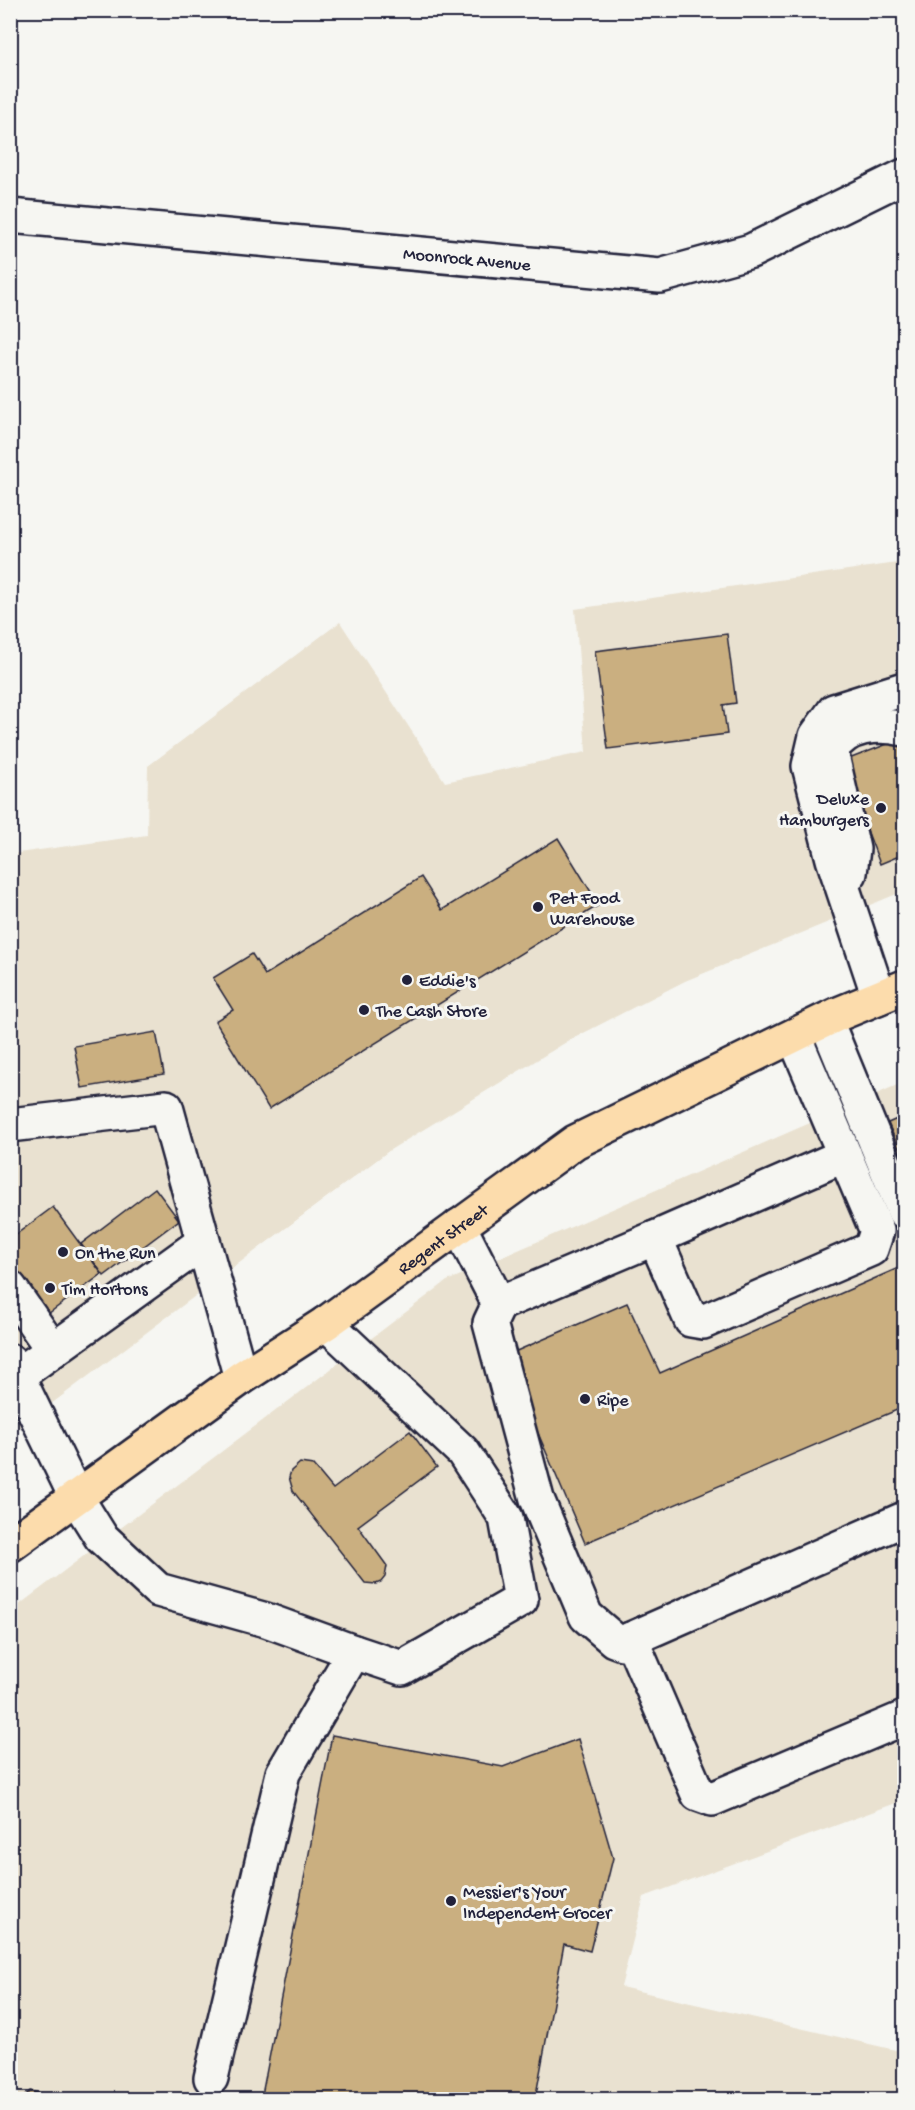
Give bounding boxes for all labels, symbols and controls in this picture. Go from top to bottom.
street label: Moonrock Avenue [402,244,532,277]
place label: Deluxe Hamburgers [779,790,870,832]
marker: Deluxe Hamburgers [874,801,888,815]
place label: Pet Food Warehouse [549,889,635,931]
marker: Pet Food Warehouse [531,900,545,914]
place label: Eddie's [419,972,477,993]
marker: Eddie's [400,973,414,987]
place label: The Cash Store [375,1002,488,1023]
marker: The Cash Store [357,1003,371,1017]
street label: Regent Street [394,1200,494,1280]
place label: On the Run [75,1244,156,1265]
marker: On the Run [56,1245,70,1259]
place label: Tim Hortons [61,1280,149,1301]
marker: Tim Hortons [43,1281,57,1295]
place label: Ripe [597,1391,629,1412]
marker: Ripe [578,1392,592,1406]
place label: Messier's Your Independent Grocer [463,1883,613,1925]
marker: Messier's Your Independent Grocer [444,1894,458,1908]

